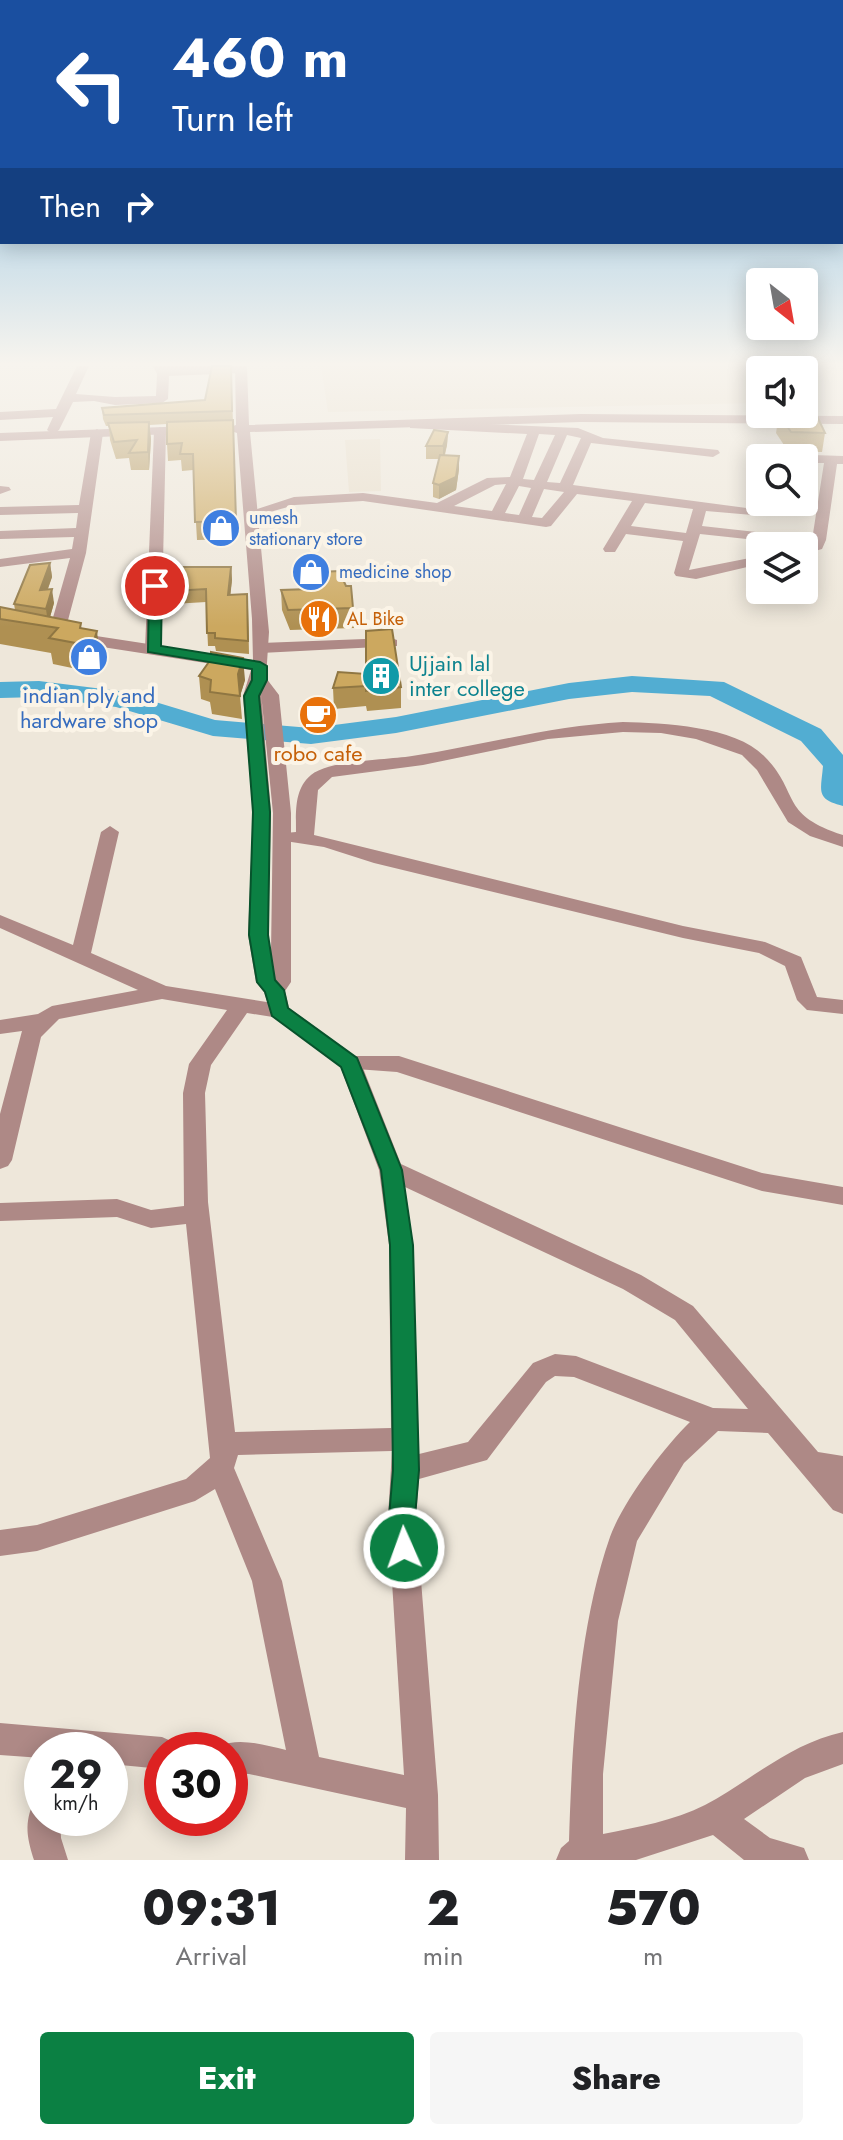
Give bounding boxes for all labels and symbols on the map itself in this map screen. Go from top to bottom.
north arrow [746,268,818,340]
place label: umesh stationary store [249,505,363,552]
shop icon: umesh stationary store [200,507,242,549]
shop icon: medicine shop [290,551,332,593]
pin [121,552,189,620]
place label: medicine shop [339,559,451,585]
restaurant icon: AL Bike [298,598,340,640]
place label: AL Bike [347,606,404,632]
shop icon: indian ply and hardware shop [68,636,110,678]
place label: Ujjain lal inter college [409,647,525,704]
building icon: Ujjain lal inter college [360,655,402,697]
place label: indian ply and hardware shop [20,679,158,736]
cafe icon: robo cafe [297,694,339,736]
place label: robo cafe [273,737,363,769]
position arrow [362,1506,446,1590]
speed limit sign: 30 [144,1732,248,1836]

